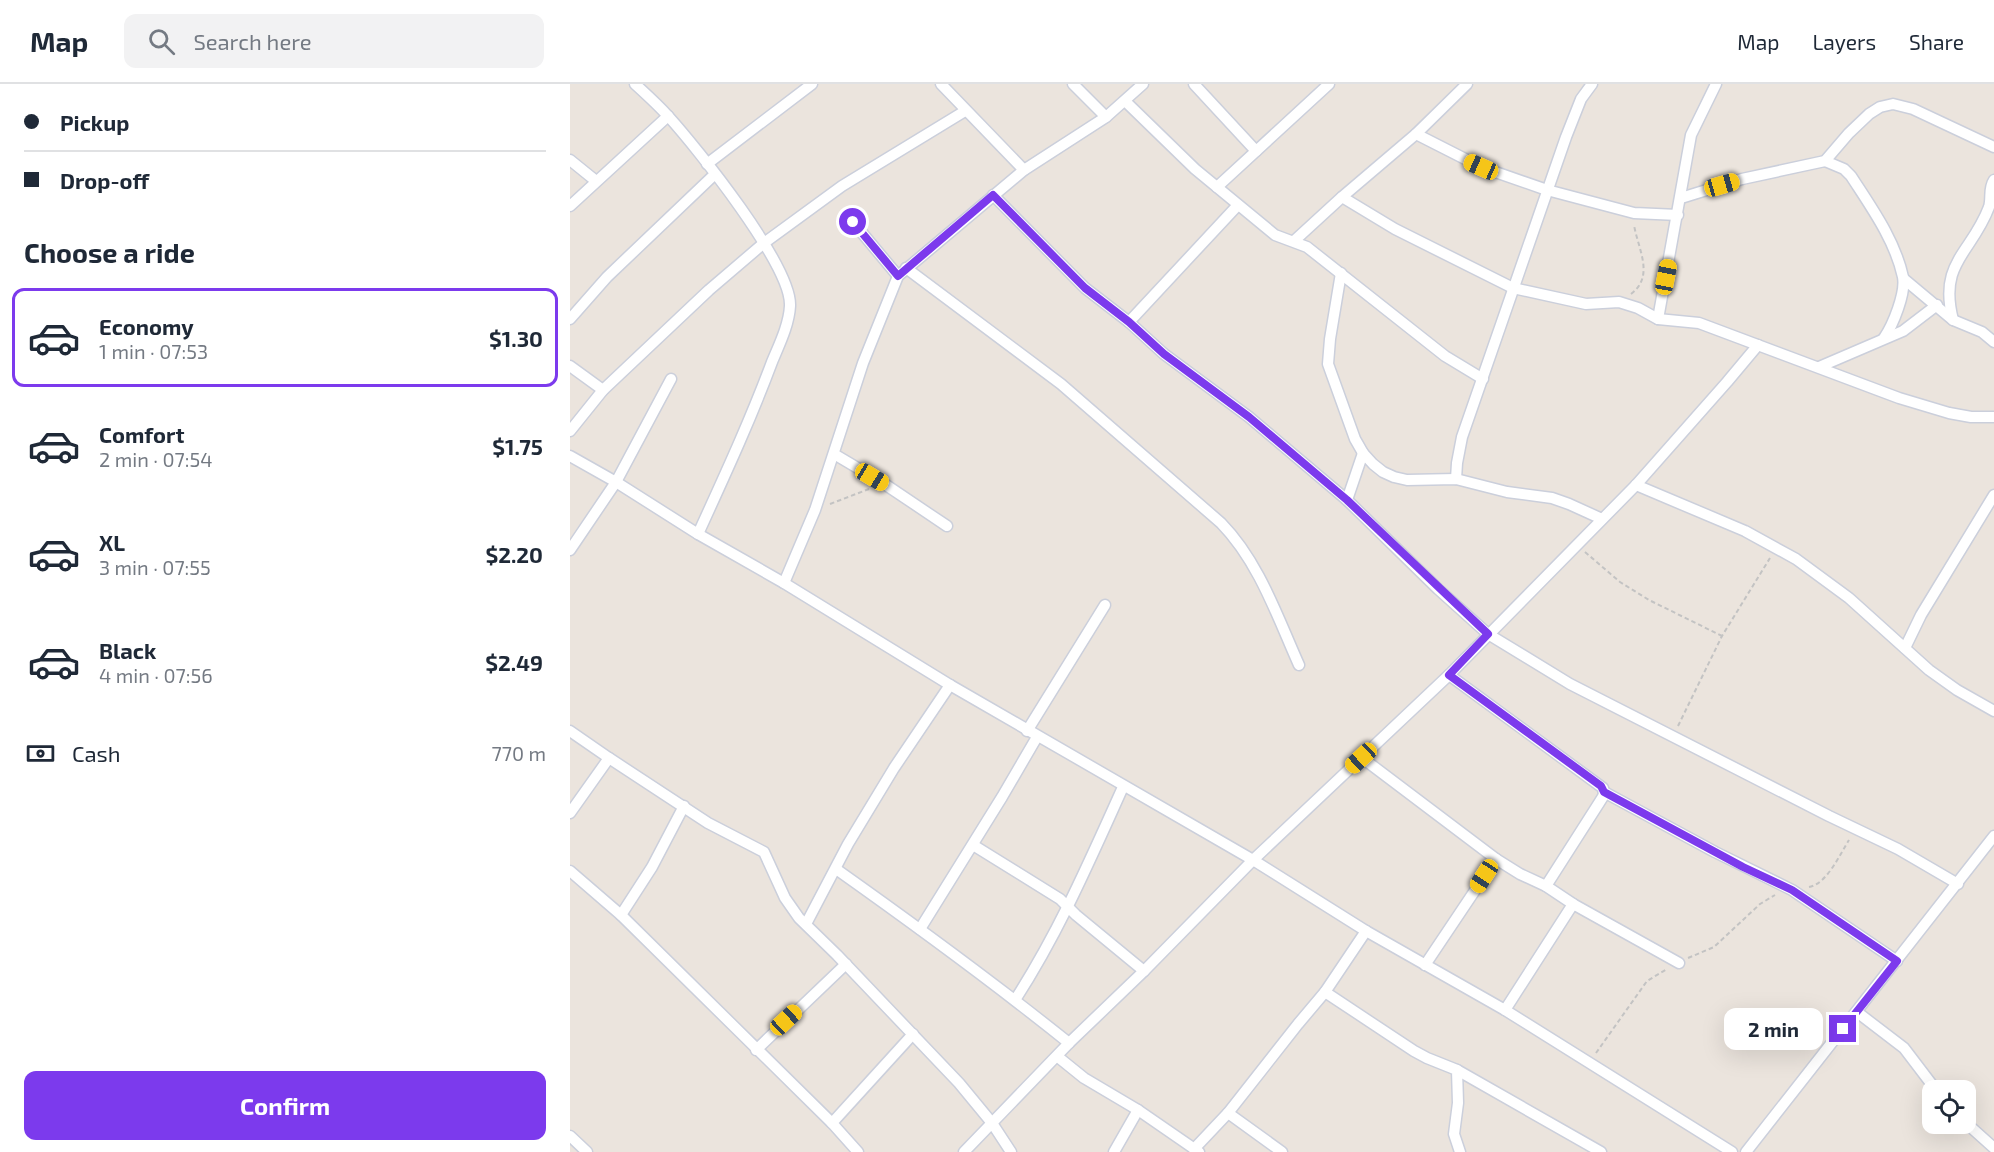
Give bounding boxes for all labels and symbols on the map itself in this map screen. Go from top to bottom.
car [1461,151,1501,183]
car [1702,171,1742,199]
route start [839,208,866,235]
car [1654,258,1678,296]
car [852,460,892,494]
car [1342,739,1380,777]
car [1467,856,1501,896]
car [767,1001,805,1039]
callout: 2 min [1723,1008,1822,1050]
route end [1829,1015,1856,1042]

